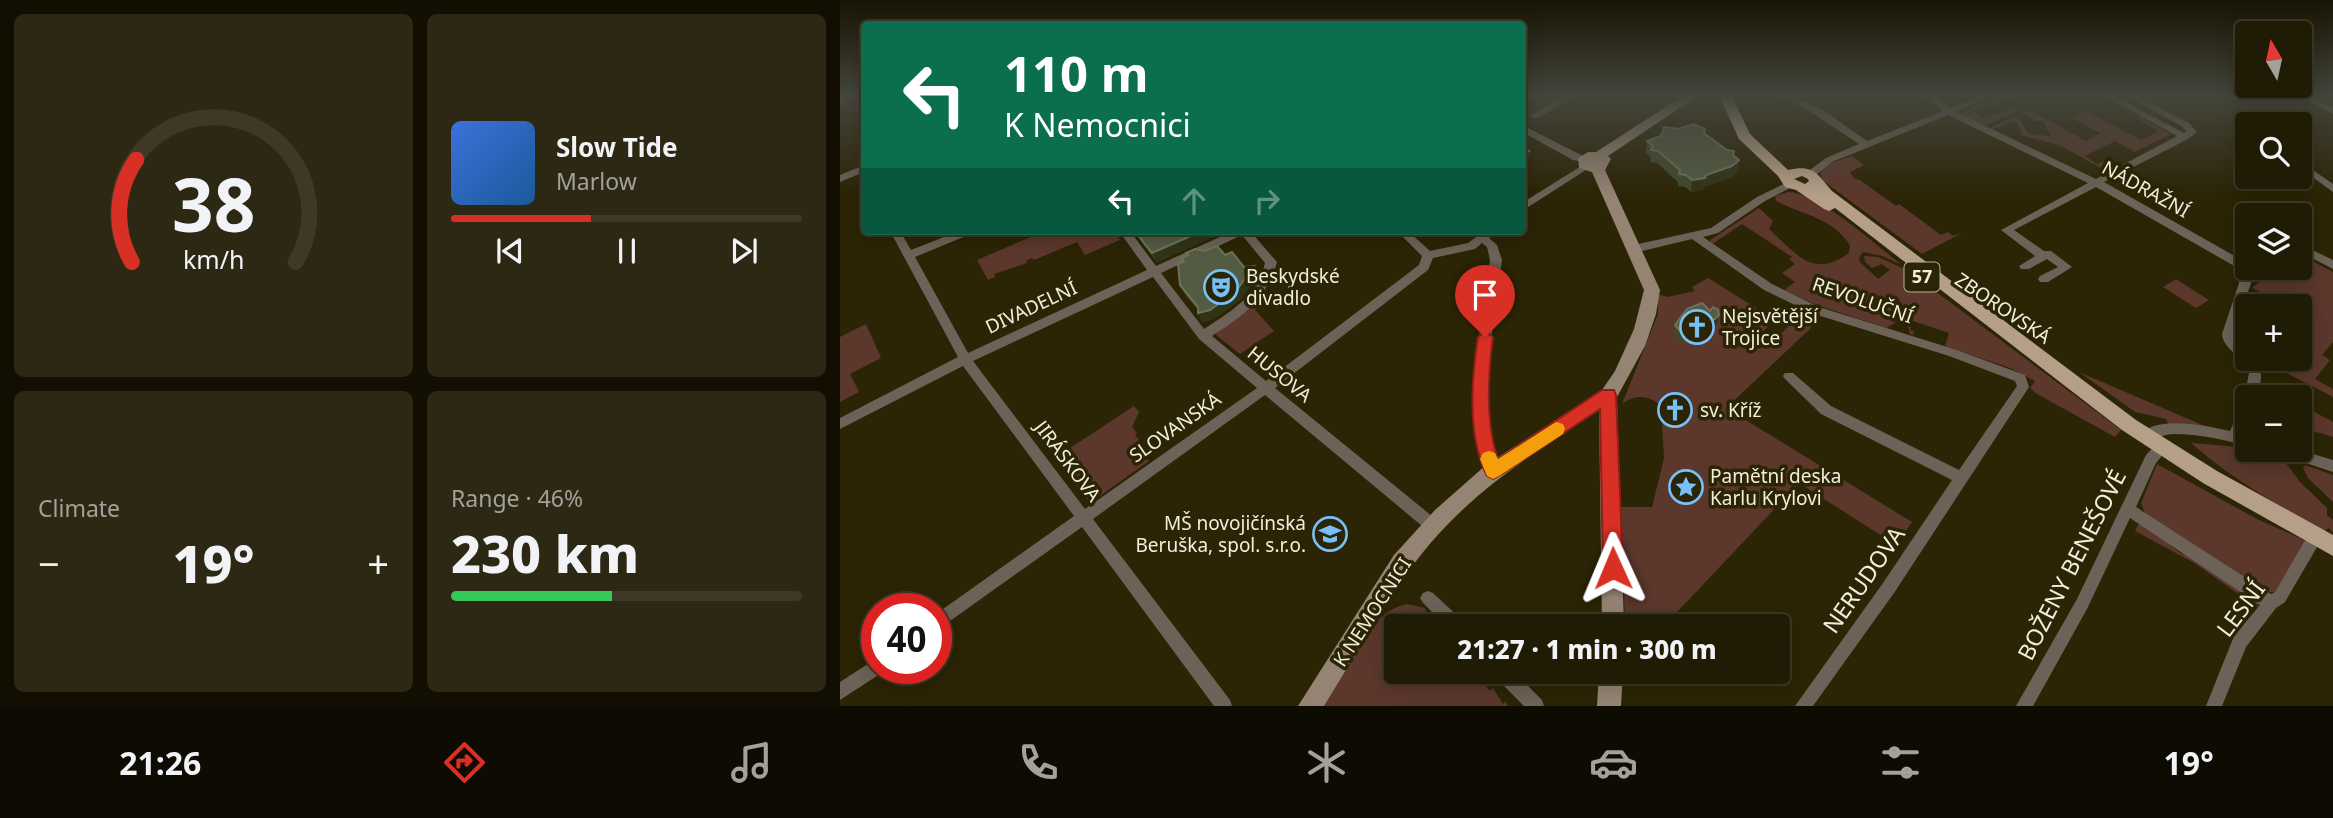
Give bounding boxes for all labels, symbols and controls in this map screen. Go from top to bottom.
north arrow [2235,21,2312,98]
map controls [2235,21,2312,462]
text: 110 m [1004,40,1149,106]
icon: left [889,49,980,140]
text: K Nemocnici [1004,103,1191,146]
button: search [2235,112,2312,189]
text: Slow Tide [556,129,678,165]
text: 38 [172,154,255,253]
street label: NÁDRAŽNÍ [2098,154,2195,224]
text: Marlow [556,165,637,197]
icon: left [1102,182,1140,220]
icon: ahead [1175,182,1213,220]
icon: right [1248,182,1286,220]
button: layers [2235,203,2312,280]
icon: previous [491,232,529,270]
icon: pause [608,232,646,270]
icon: next [725,232,763,270]
text: km/h [183,242,244,276]
road number: 57 [1904,262,1940,292]
place label: Beskydské divadlo [1246,263,1340,311]
pin [1455,265,1515,337]
street label: ZBOROVSKÁ [1950,266,2057,350]
theatre icon: Beskydské divadlo [1202,268,1240,306]
street label: REVOLUČNÍ [1809,271,1917,330]
street label: DIVADELNÍ [981,274,1082,340]
icon: arrive [1466,276,1504,314]
button: + [2235,294,2312,371]
place label: Nejsvětější Trojice [1722,303,1819,351]
church icon: Nejsvětější Trojice [1678,308,1716,346]
street label: HUSOVA [1242,340,1318,408]
street label: SLOVANSKÁ [1124,385,1227,468]
button: − [2235,385,2312,462]
church icon: sv. Kříž [1656,391,1694,429]
place label: sv. Kříž [1700,397,1762,423]
street label: JIRÁSKOVA [1028,414,1107,507]
place label: Pamětní deska Karlu Krylovi [1710,463,1841,511]
street label: BOŽENY BENEŠOVÉ [2009,464,2133,665]
place icon: Pamětní deska Karlu Krylovi [1667,468,1705,506]
text: Range · 46% [451,482,583,514]
text: Climate [38,492,120,524]
place label: MŠ novojičínská Beruška, spol. s.r.o. [1136,510,1306,558]
school or university icon: MŠ novojičínská Beruška, spol. s.r.o. [1311,515,1349,553]
text: 230 km [451,517,639,588]
street label: NERUDOVA [1815,519,1912,639]
text: 19° [172,527,255,598]
position arrow [1576,531,1650,605]
text: − [38,537,60,589]
text: + [367,537,389,589]
street label: K NEMOCNICI [1327,552,1417,672]
street label: LESNÍ [2209,574,2272,643]
speed limit sign: 40 [861,593,952,684]
text: 21:27 · 1 min · 300 m [1457,631,1717,667]
icon: directions [440,738,489,787]
icon: music [727,738,776,787]
icon: phone [1014,738,1063,787]
icon: climate [1302,738,1351,787]
icon: car [1589,738,1638,787]
icon: filters [1876,738,1925,787]
text: 21:26 [119,741,201,784]
text: 19° [2164,741,2214,784]

